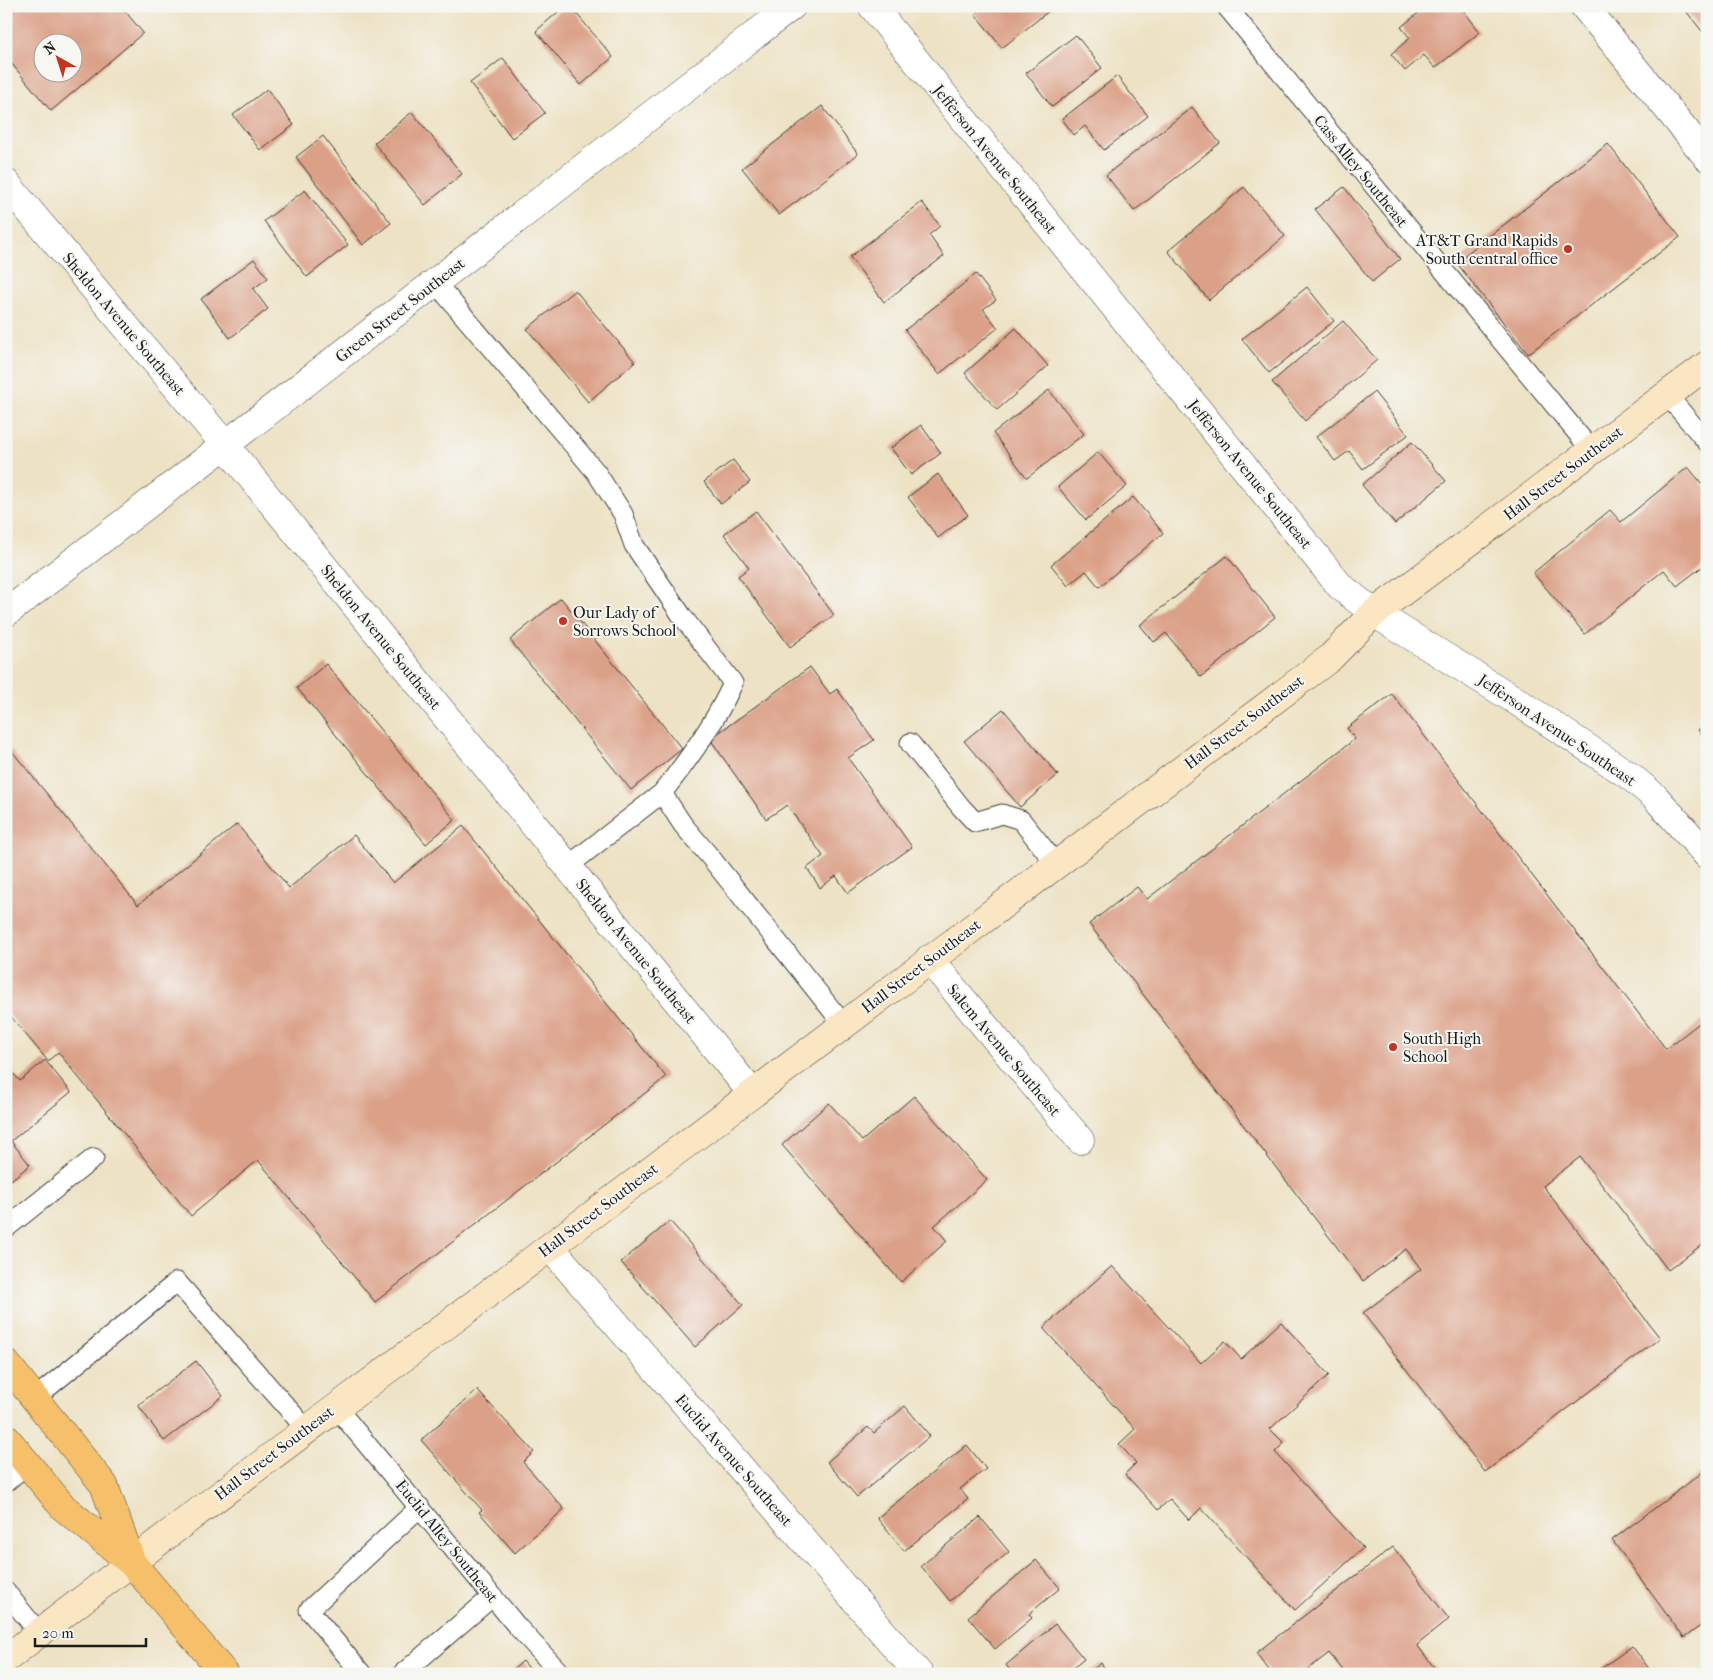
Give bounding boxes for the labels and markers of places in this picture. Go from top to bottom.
place label: AT&T Grand Rapids South central office [1415,231,1558,268]
marker: AT&T Grand Rapids South central office [1562,243,1574,255]
place label: Our Lady of Sorrows School [573,603,677,640]
marker: Our Lady of Sorrows School [557,615,569,627]
place label: South High School [1403,1029,1481,1066]
marker: South High School [1387,1041,1399,1053]

